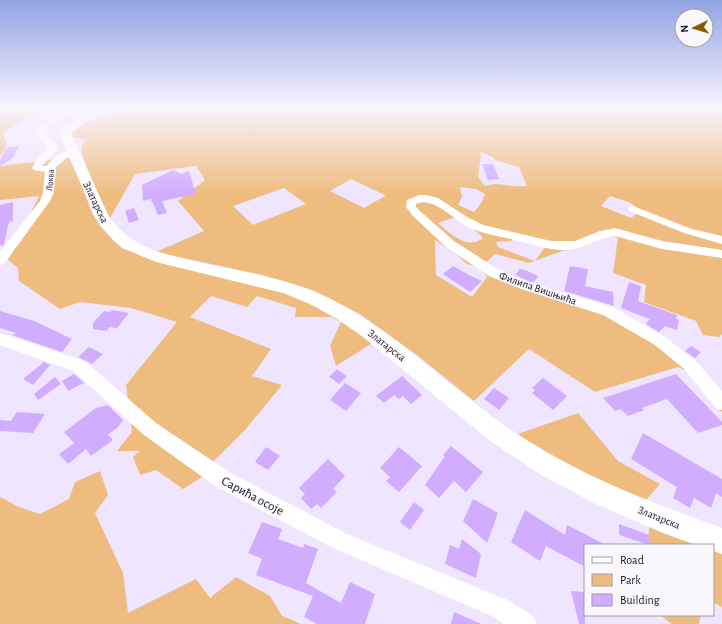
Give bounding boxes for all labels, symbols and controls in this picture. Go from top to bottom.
north arrow [674,8,714,48]
text: N [679,25,690,33]
street label: Локва [45,169,56,191]
street label: Златарска [81,180,110,225]
street label: Филипа Вишњића [498,270,578,307]
street label: Златарска [366,327,408,363]
street label: Сарића осоје [219,474,286,518]
street label: Златарска [636,504,681,531]
legend [584,544,714,616]
text: Road [620,554,644,566]
text: Park [620,574,641,586]
text: Building [620,594,660,606]

